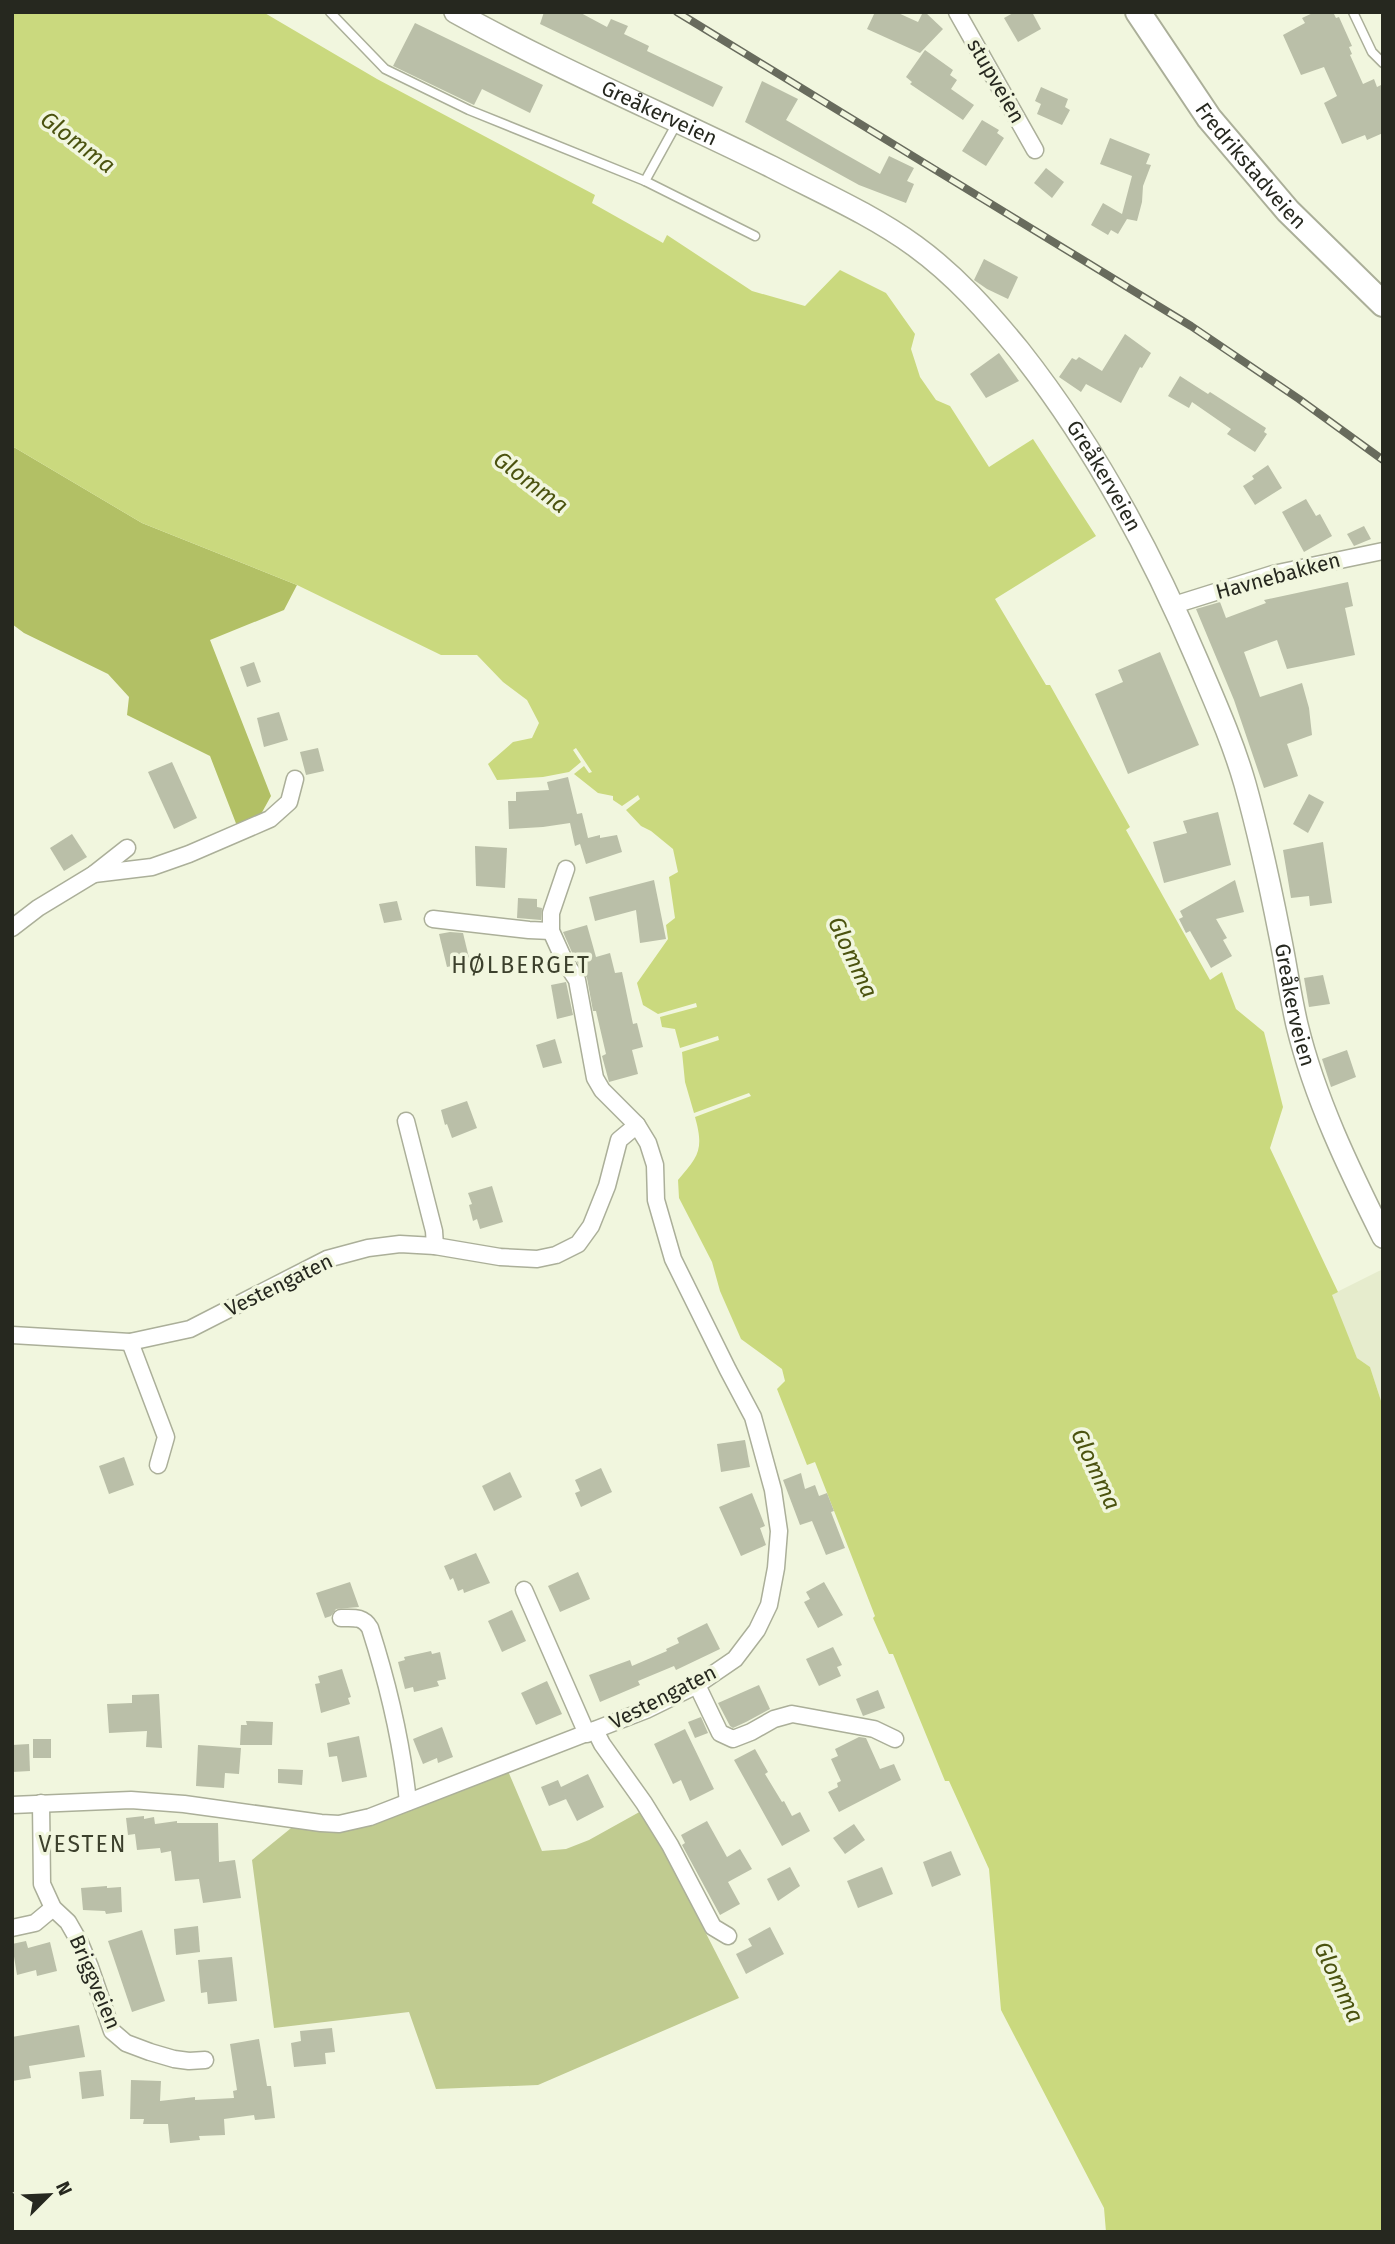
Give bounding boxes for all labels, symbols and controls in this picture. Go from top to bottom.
street label: stupveien [961,34,1031,128]
street label: Greåkerveien [597,75,721,152]
street label: Fredrikstadveien [1189,98,1312,235]
water label: Glomma [35,105,121,179]
street label: Greåkerveien [1061,415,1147,536]
water label: Glomma [488,445,574,519]
street label: Havnebakken [1213,547,1343,605]
water label: Glomma [822,912,884,1002]
street label: Greåkerveien [1269,941,1321,1070]
district label: HØLBERGET [451,951,591,979]
street label: Vestengaten [221,1248,337,1322]
water label: Glomma [1065,1424,1127,1514]
street label: Vestengaten [605,1659,721,1735]
district label: VESTEN [39,1830,127,1858]
street label: Briggveien [63,1931,127,2033]
water label: Glomma [1308,1937,1370,2027]
north arrow [14,2160,84,2230]
text: N [51,2178,77,2199]

